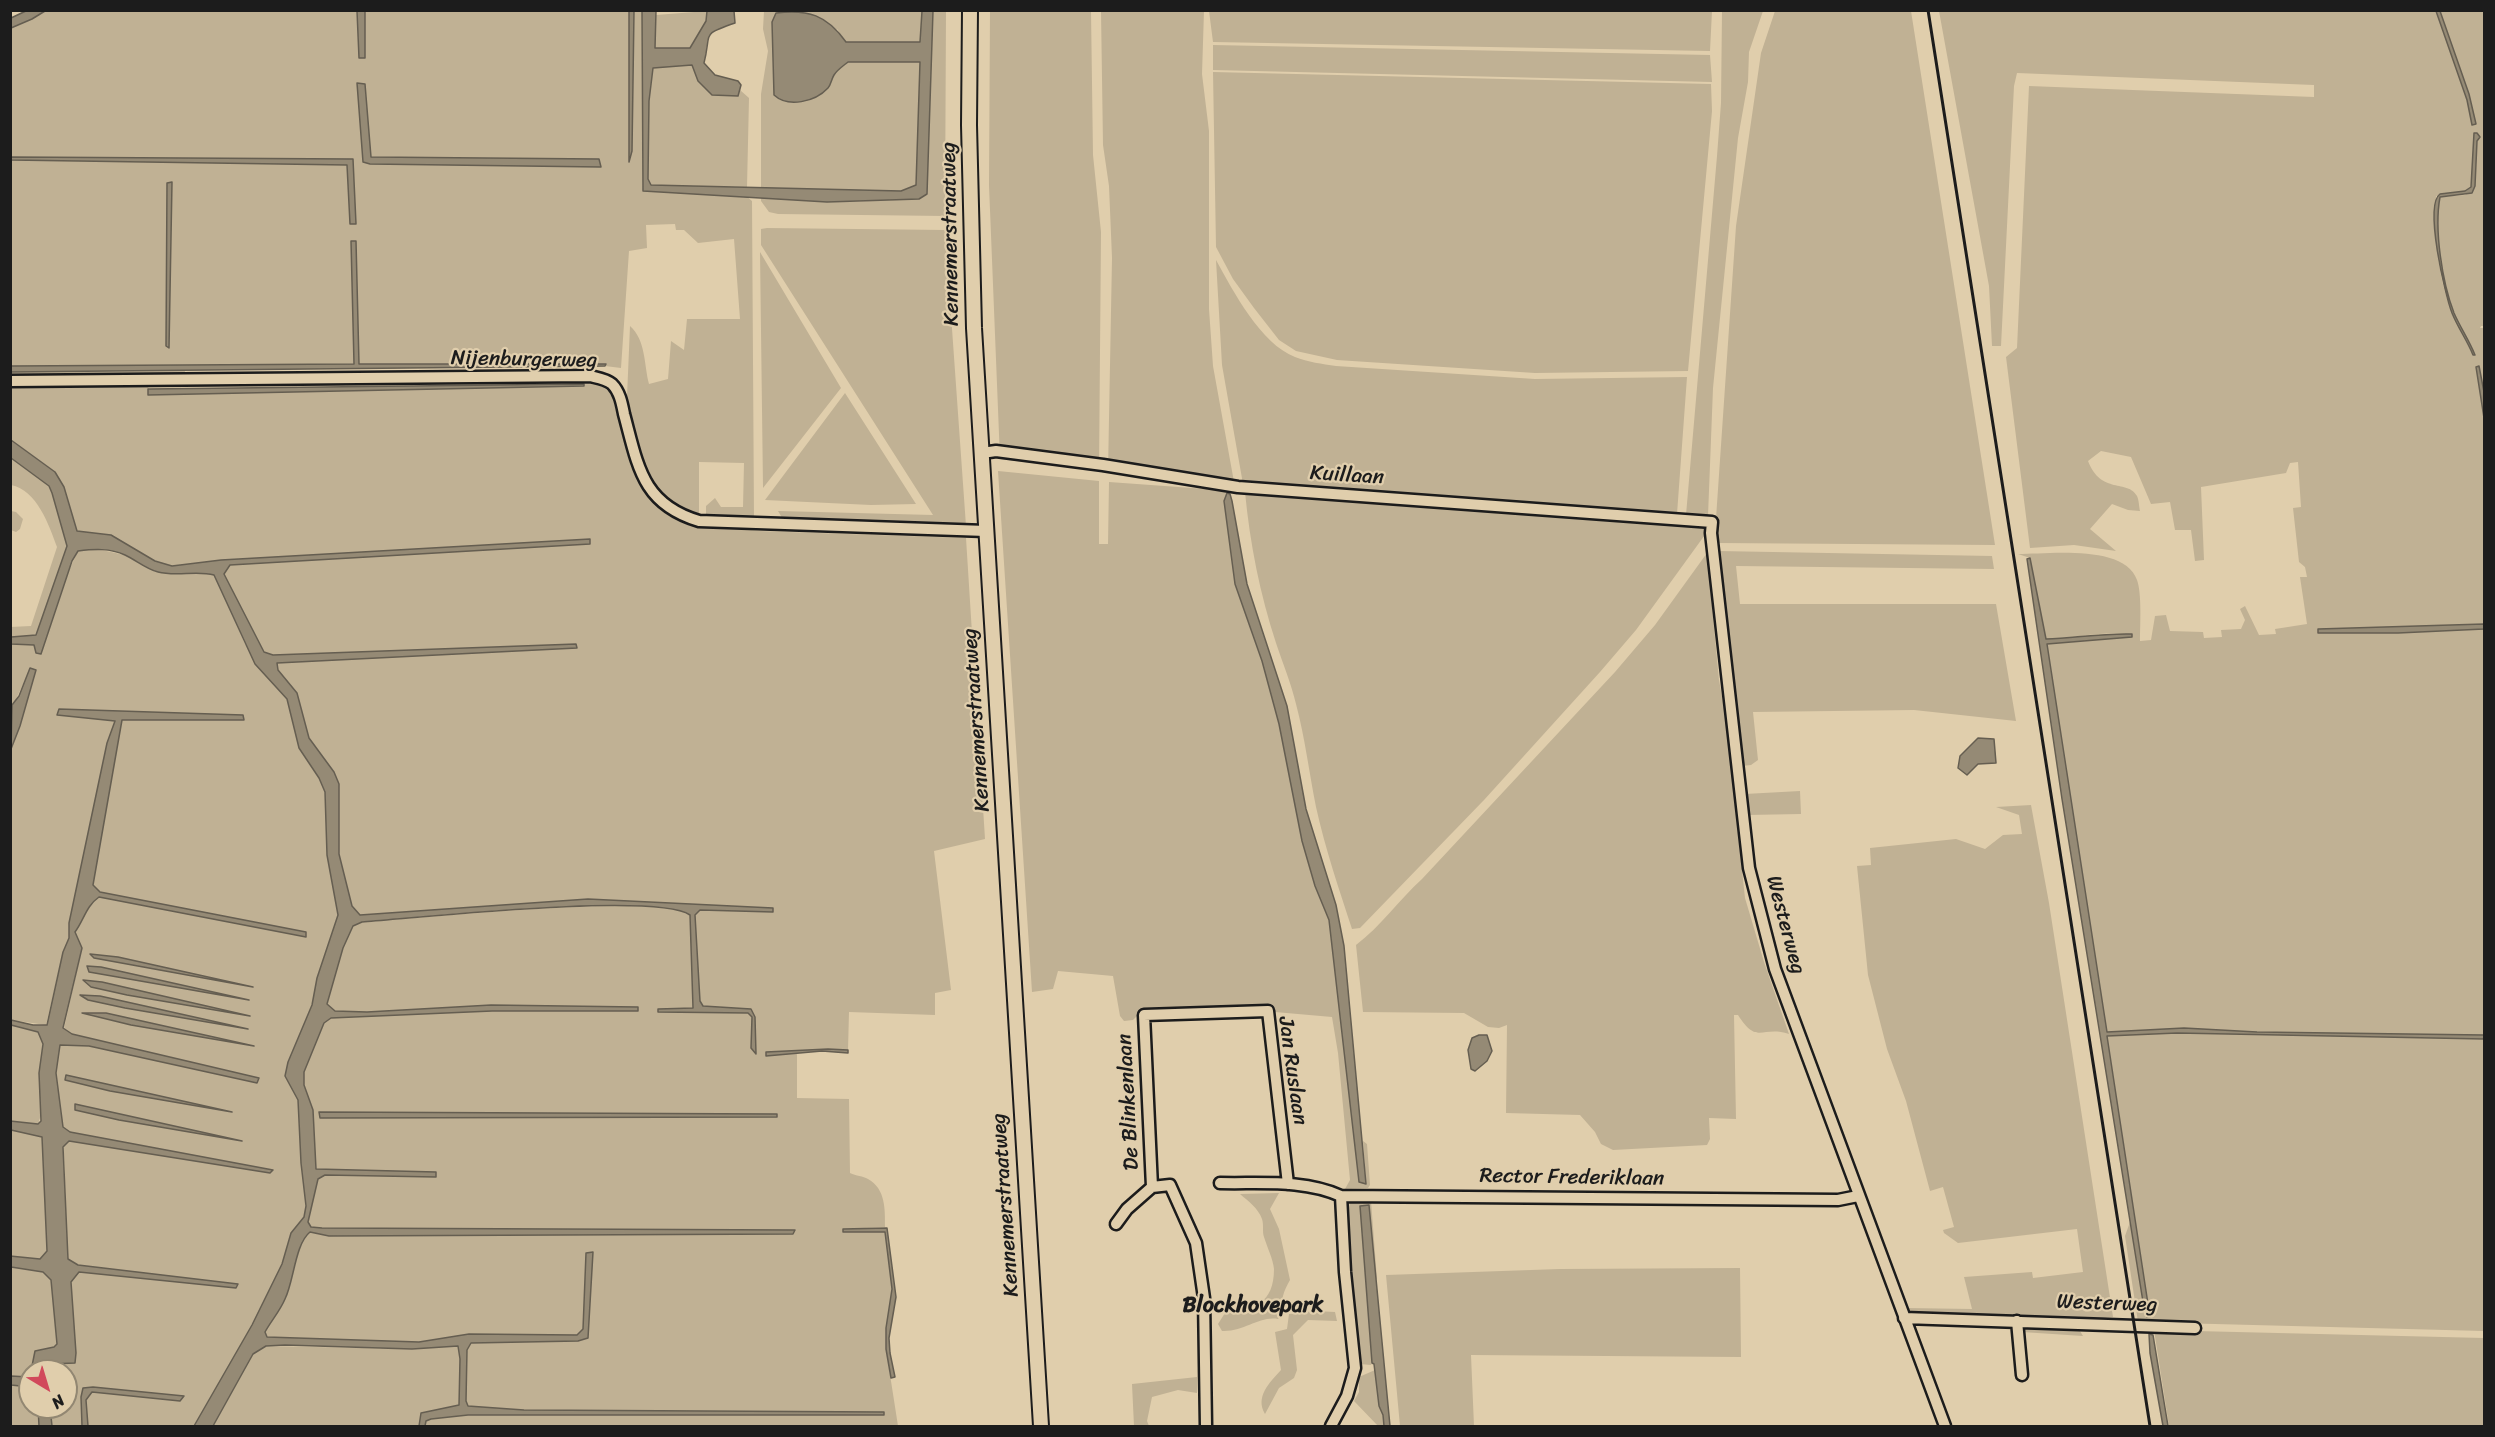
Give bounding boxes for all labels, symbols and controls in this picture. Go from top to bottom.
street label: Kennemerstraatweg [937,142,965,326]
street label: Nijenburgerweg [451,346,597,374]
street label: Kuillaan [1309,461,1385,491]
street label: Kennemerstraatweg [958,627,996,813]
street label: Westerweg [1760,873,1810,977]
street label: Jan Ruslaan [1272,1015,1312,1127]
street label: De Blinkenlaan [1113,1033,1145,1171]
street label: Kennemerstraatweg [987,1112,1025,1298]
street label: Rector Frederiklaan [1479,1164,1665,1192]
street label: Westerweg [2056,1290,2158,1318]
district label: Blockhovepark [1183,1293,1323,1319]
north arrow [18,1359,78,1419]
text: N [45,1387,71,1417]

